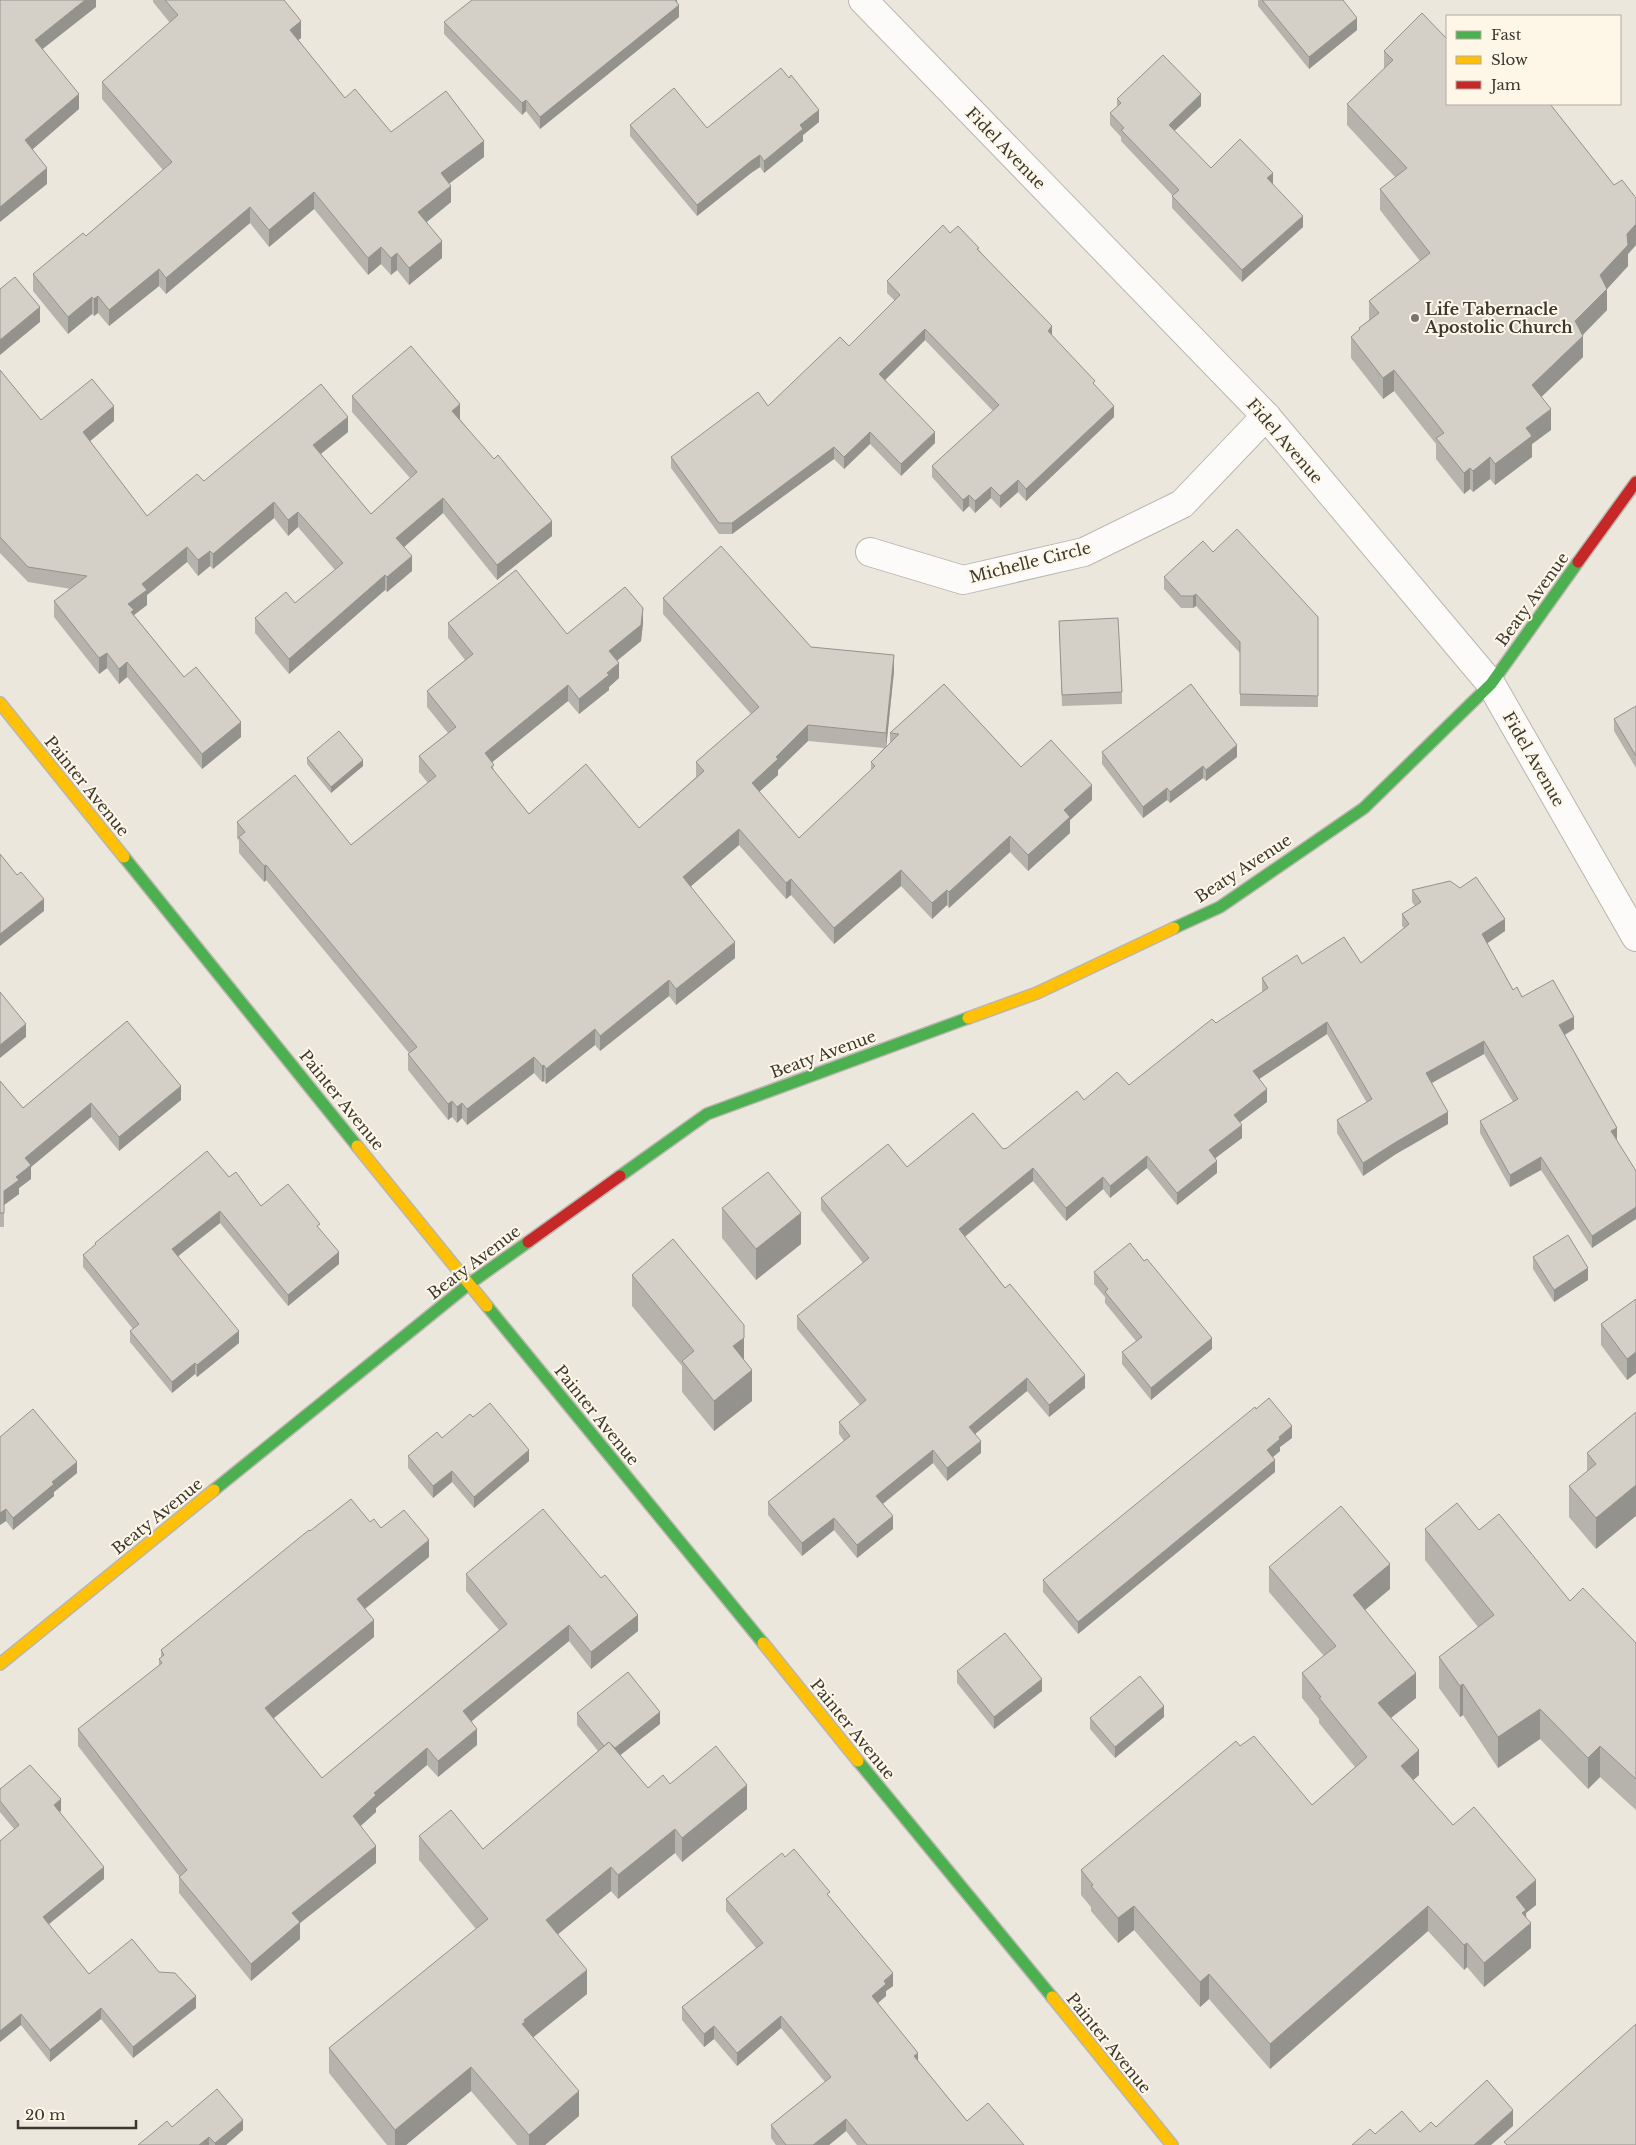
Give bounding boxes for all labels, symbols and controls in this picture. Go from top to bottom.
legend [1446,15,1621,105]
text: Fast [1491,25,1522,44]
text: Slow [1491,50,1528,69]
text: Jam [1489,75,1521,94]
street label: Fidel Avenue [962,103,1050,193]
place label: Life Tabernacle Apostolic Church [1424,299,1573,337]
marker: Life Tabernacle Apostolic Church [1409,312,1421,324]
street label: Fidel Avenue [1243,394,1327,488]
street label: Michelle Circle [967,537,1093,587]
street label: Beaty Avenue [1491,548,1573,650]
street label: Fidel Avenue [1499,708,1569,810]
street label: Painter Avenue [40,732,134,840]
street label: Beaty Avenue [1191,829,1295,907]
street label: Beaty Avenue [767,1026,879,1082]
street label: Painter Avenue [295,1046,389,1154]
street label: Beaty Avenue [424,1221,524,1303]
street label: Painter Avenue [550,1361,644,1469]
street label: Beaty Avenue [108,1473,206,1559]
street label: Painter Avenue [806,1675,900,1783]
street label: Painter Avenue [1062,1989,1156,2097]
scale bar [18,2098,135,2130]
text: 20 m [25,2105,65,2124]

